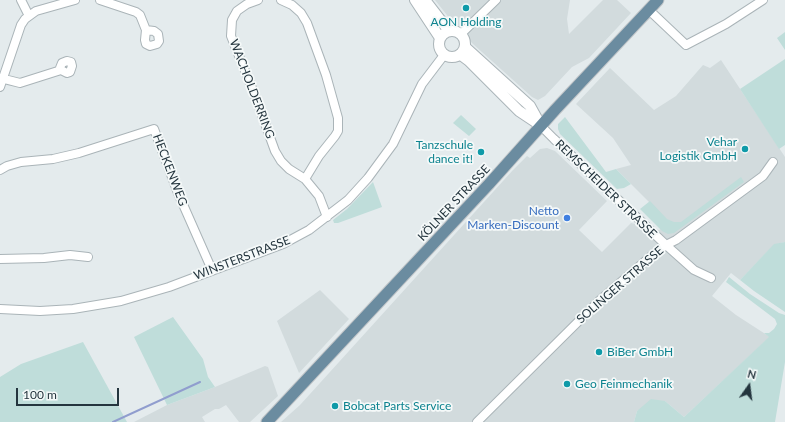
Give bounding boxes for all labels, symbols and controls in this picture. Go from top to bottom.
marker: AON Holding [461,3,471,13]
place label: AON Holding [431,15,501,29]
street label: WACHOLDERRING [226,37,278,141]
street label: HECKENWEG [150,132,190,208]
place label: Vehar Logistik GmbH [659,135,737,163]
street label: REMSCHEIDER STRASSE [552,137,660,241]
place label: Tanzschule dance it! [416,138,473,166]
marker: Vehar Logistik GmbH [740,144,750,154]
marker: Tanzschule dance it! [476,147,486,157]
street label: KÖLNER STRASSE [415,162,493,244]
place label: Netto Marken-Discount [467,204,559,232]
marker: Netto Marken-Discount [562,213,572,223]
street label: WINSTERSTRASSE [192,233,292,283]
street label: SOLINGER STRASSE [574,243,666,327]
place label: BiBer GmbH [607,345,673,359]
marker: BiBer GmbH [594,347,604,357]
north arrow [729,366,769,406]
text: N [746,367,758,381]
place label: Geo Feinmechanik [575,377,672,391]
marker: Geo Feinmechanik [562,379,572,389]
scale bar [18,380,121,406]
text: 100 m [23,387,57,402]
place label: Bobcat Parts Service [343,399,451,413]
marker: Bobcat Parts Service [330,401,340,411]

